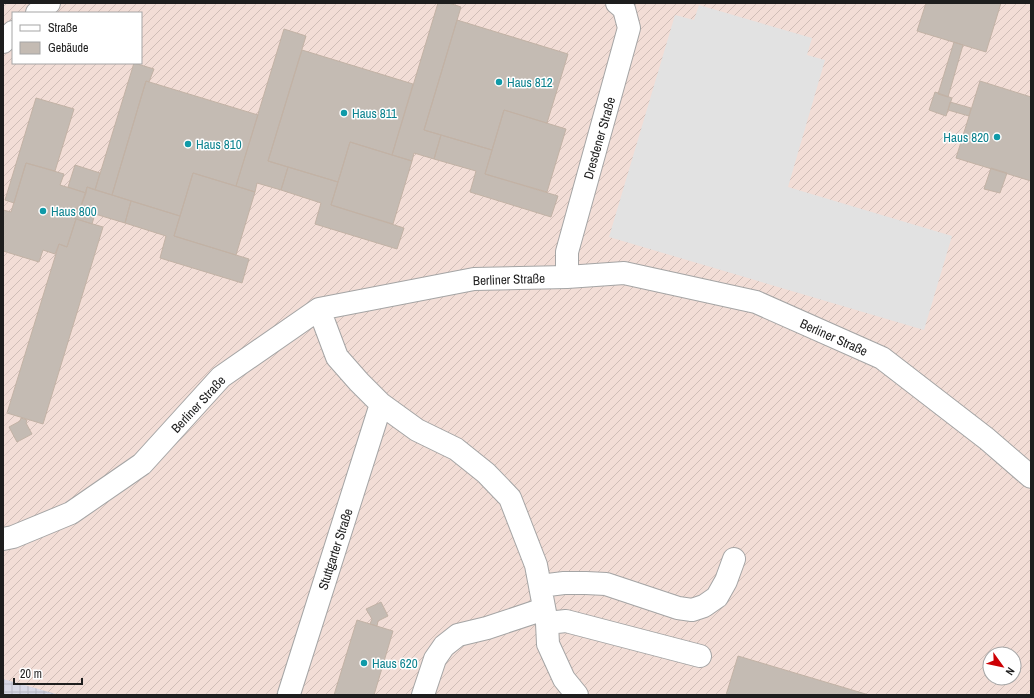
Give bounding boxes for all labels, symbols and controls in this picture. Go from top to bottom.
legend [12,12,142,64]
text: Straße [48,20,78,36]
text: Gebäude [48,40,89,56]
place label: Haus 812 [507,74,553,91]
marker: Haus 812 [494,77,504,87]
street label: Dresdener Straße [580,95,619,181]
place label: Haus 811 [352,105,397,122]
marker: Haus 811 [339,108,349,118]
place label: Haus 820 [943,129,989,146]
marker: Haus 820 [992,132,1002,142]
place label: Haus 810 [196,136,242,153]
marker: Haus 810 [183,139,193,149]
place label: Haus 800 [51,203,97,220]
marker: Haus 800 [38,206,48,216]
street label: Berliner Straße [473,270,546,289]
street label: Berliner Straße [797,315,870,360]
street label: Berliner Straße [168,372,229,437]
street label: Stuttgarter Straße [314,506,357,592]
north arrow [982,646,1022,686]
place label: Haus 620 [372,655,418,672]
marker: Haus 620 [359,658,369,668]
scale bar [14,660,82,686]
text: N [1003,665,1018,678]
text: 20 m [20,666,42,682]

